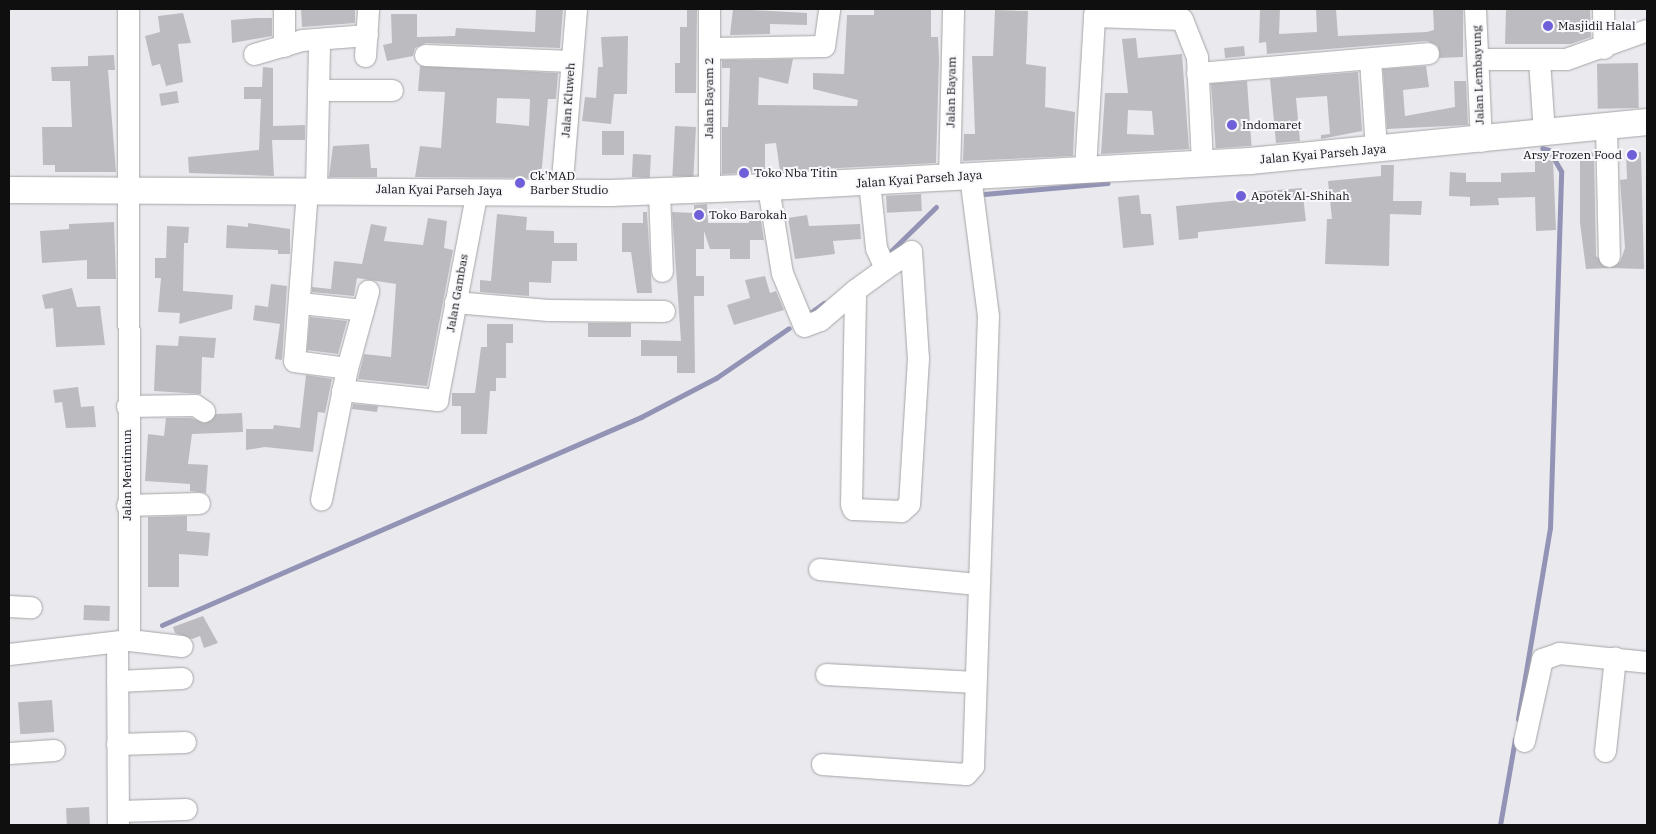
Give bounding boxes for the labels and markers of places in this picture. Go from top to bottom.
place label: Masjidil Halal [1558,19,1635,33]
marker: Masjidil Halal [1542,20,1554,32]
place label: Indomaret [1242,118,1302,132]
marker: Indomaret [1226,119,1238,131]
place label: Arsy Frozen Food [1523,148,1622,162]
marker: Arsy Frozen Food [1626,149,1638,161]
place label: Toko Nba Titin [754,166,838,180]
marker: Toko Nba Titin [738,167,750,179]
place label: Ck'MAD Barber Studio [530,169,608,197]
marker: Ck'MAD Barber Studio [514,177,526,189]
place label: Apotek Al-Shihah [1251,189,1350,203]
marker: Apotek Al-Shihah [1235,190,1247,202]
place label: Toko Barokah [709,208,787,222]
marker: Toko Barokah [693,209,705,221]

